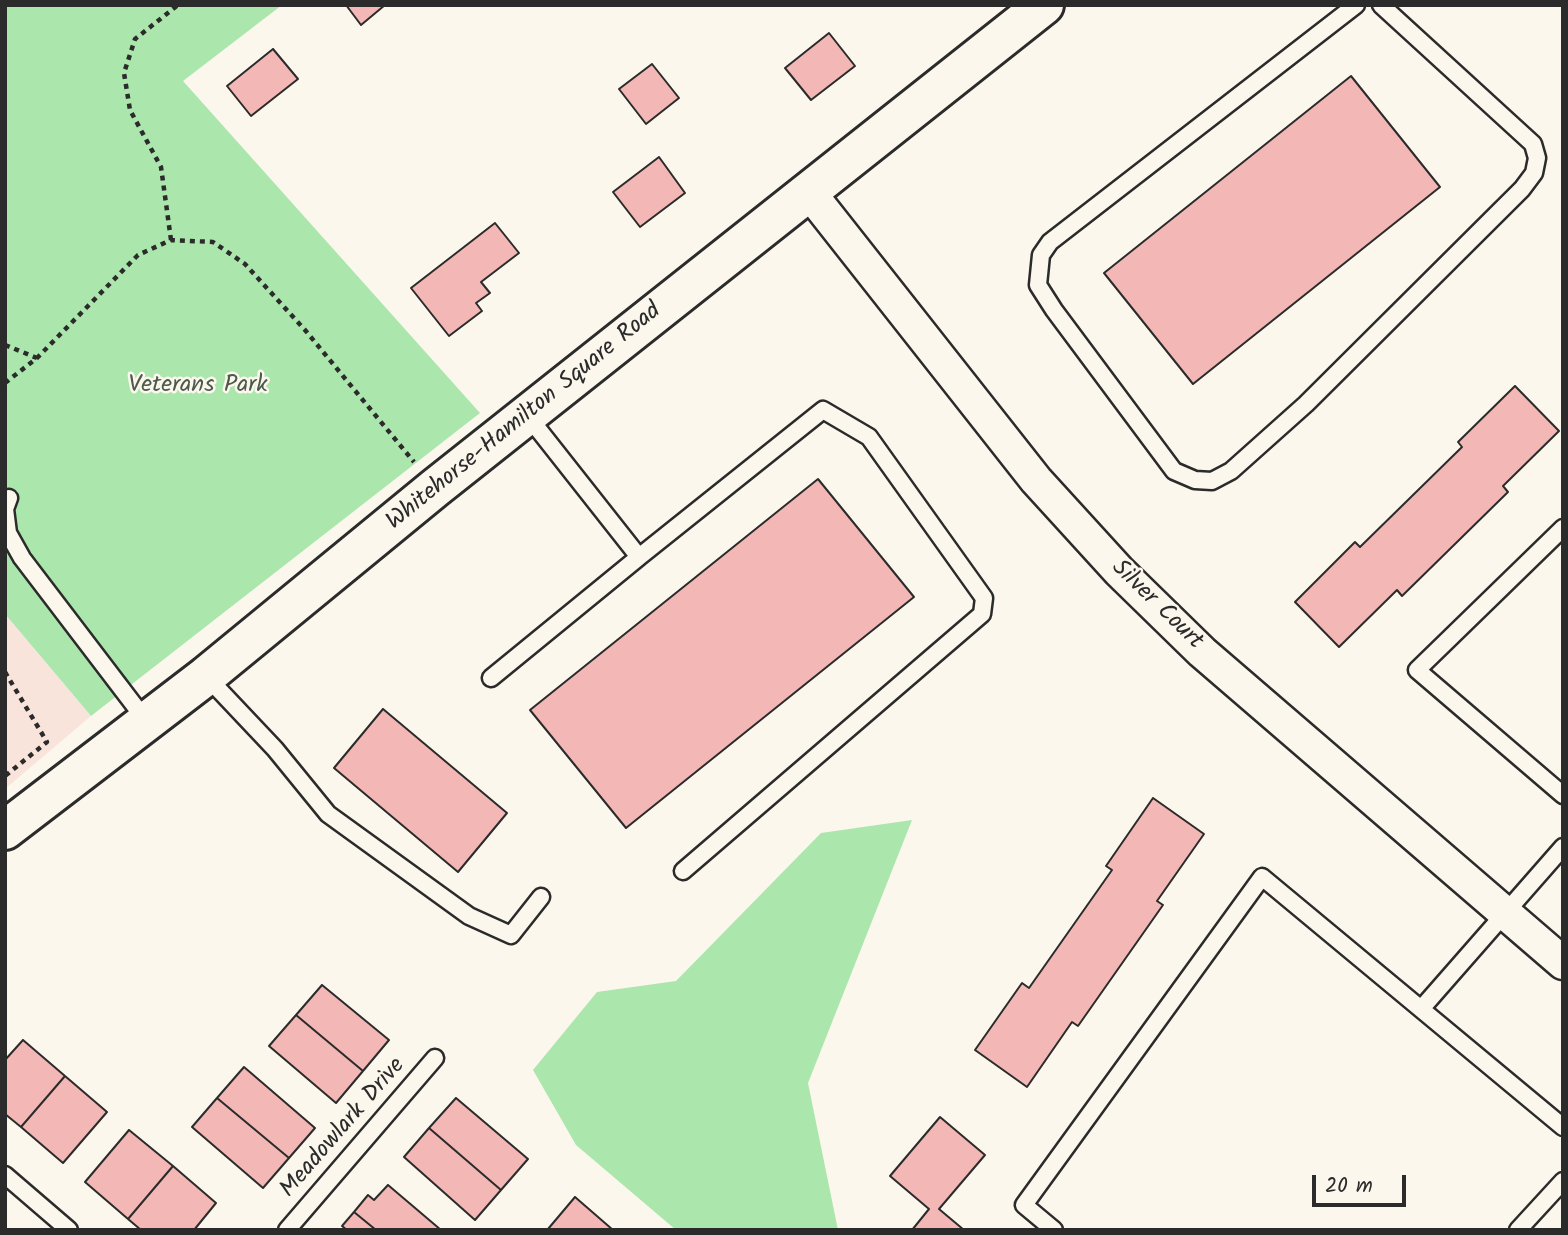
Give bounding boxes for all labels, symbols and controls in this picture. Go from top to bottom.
street label: Whitehorse-Hamilton Square Road [382,298,668,538]
park label: Veterans Park [129,373,267,401]
street label: Silver Court [1104,555,1208,657]
street label: Meadowlark Drive [275,1053,413,1205]
scale bar [1316,1162,1410,1206]
text: 20 m [1325,1170,1373,1203]

